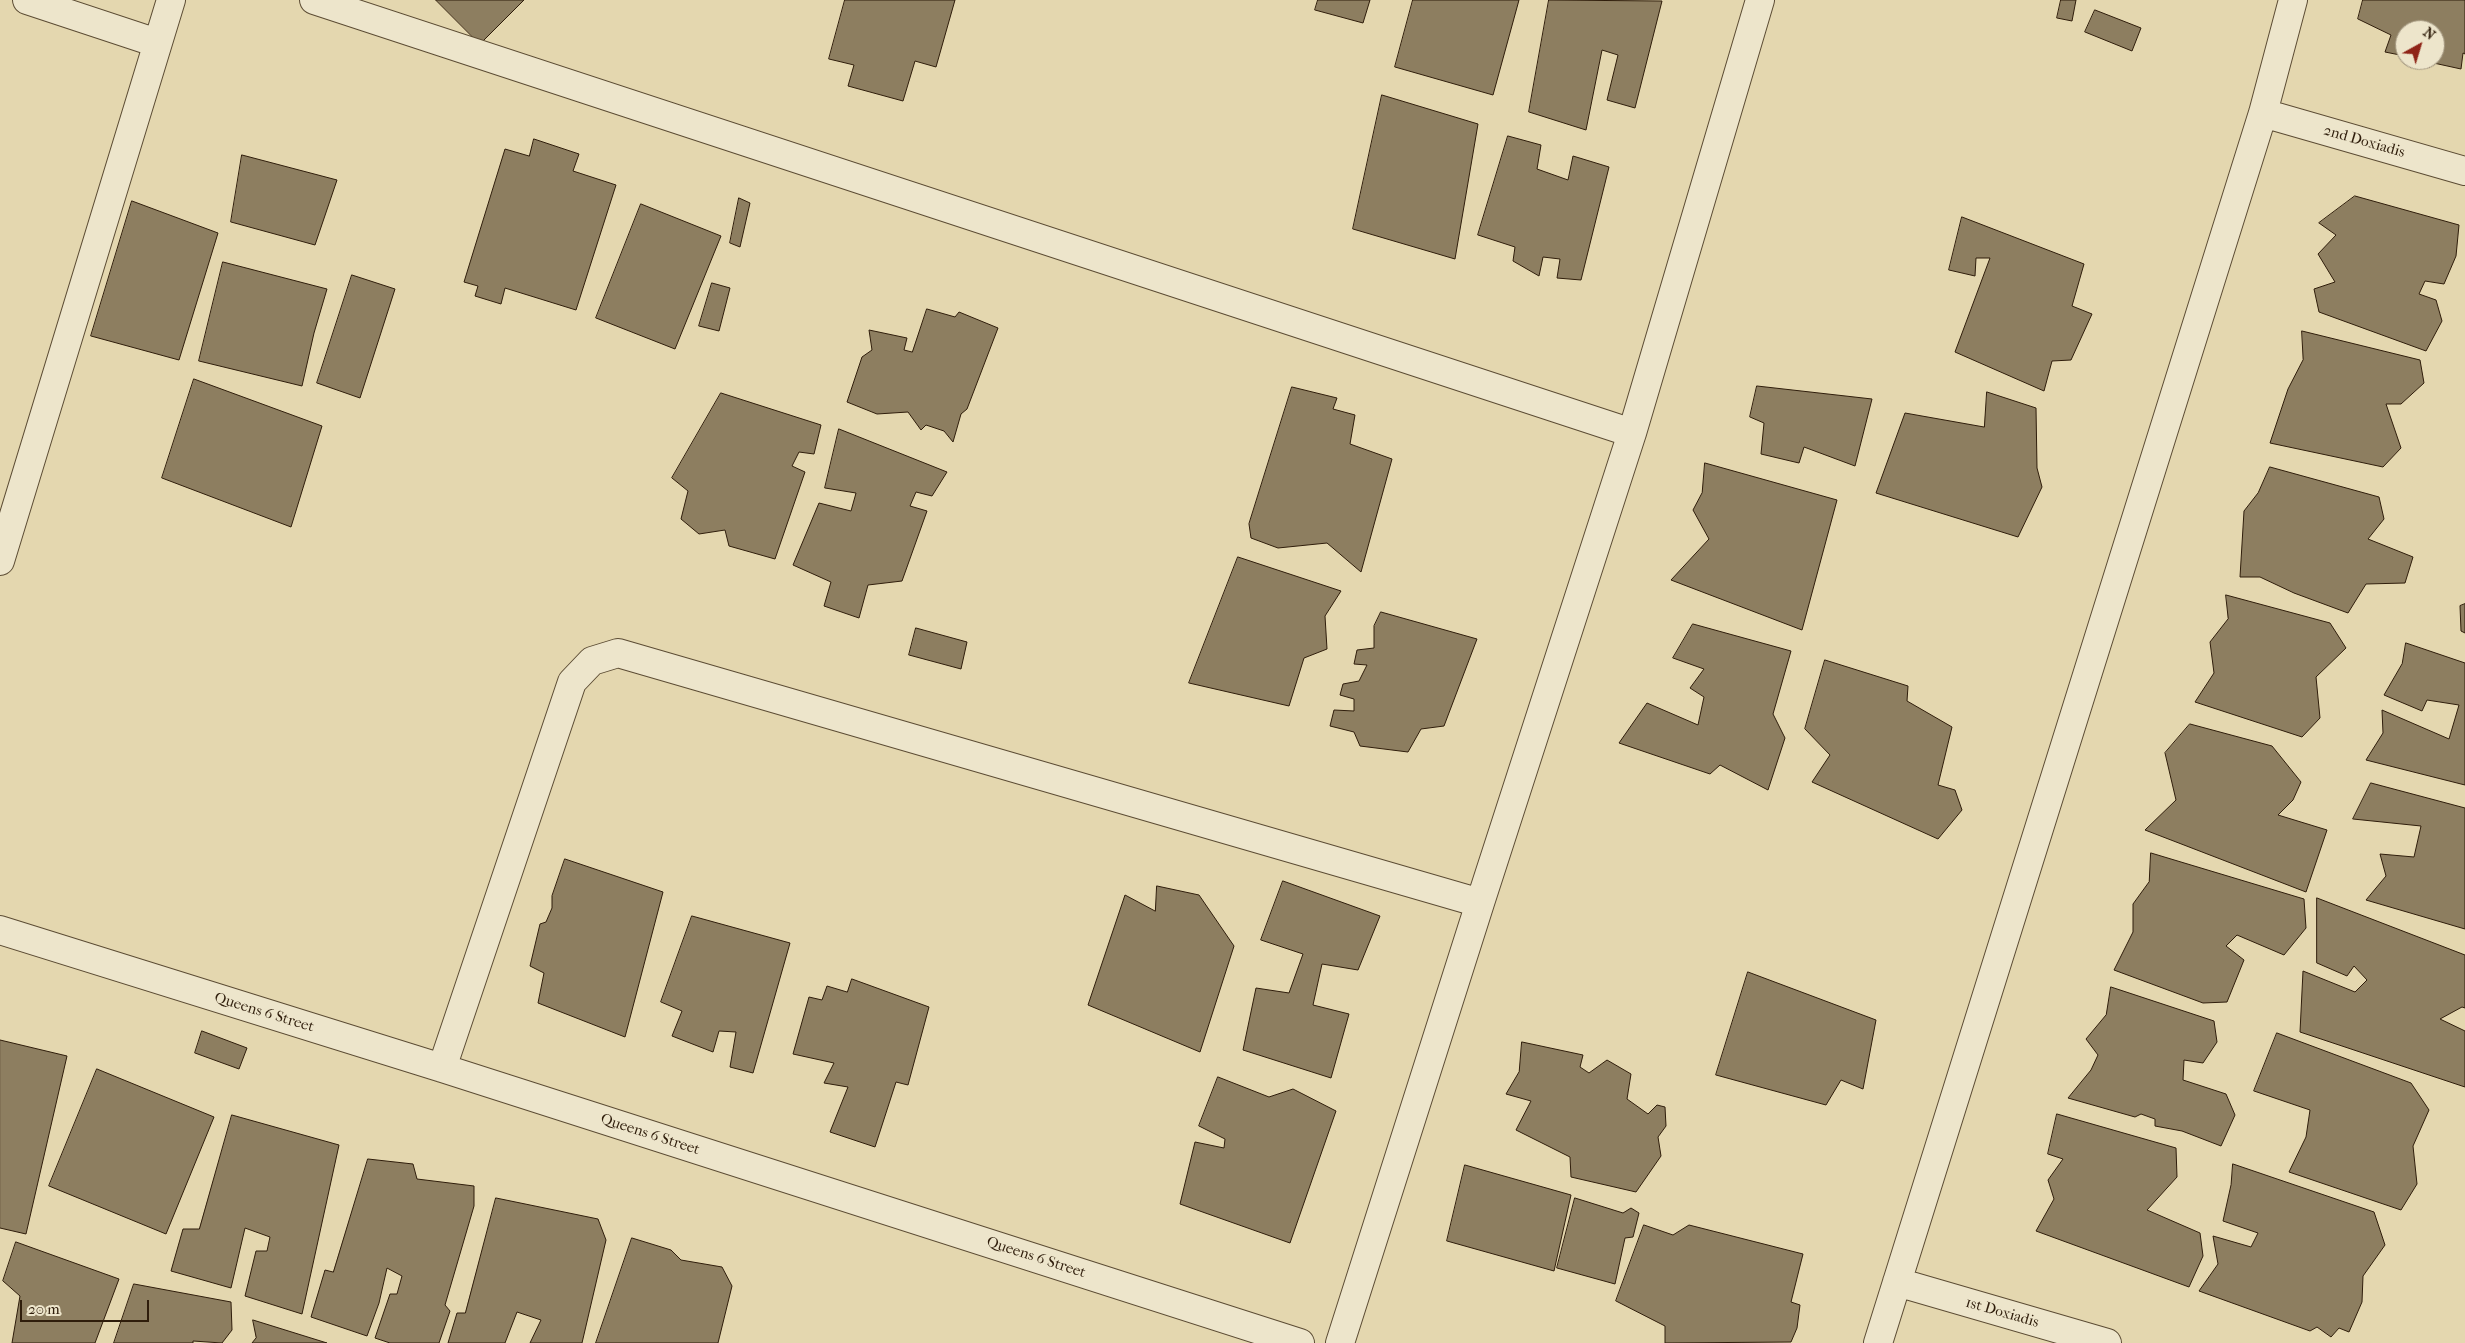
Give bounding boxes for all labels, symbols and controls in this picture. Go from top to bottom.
north arrow [2395,20,2445,70]
text: N [2420,24,2439,44]
street label: 2nd Doxiadis [2321,122,2407,162]
street label: Queens 6 Street [212,989,316,1037]
street label: Queens 6 Street [598,1110,702,1160]
street label: Queens 6 Street [984,1233,1088,1283]
scale bar [22,1290,151,1322]
street label: 1st Doxiadis [1963,1294,2041,1332]
text: 20 m [28,1300,60,1318]

